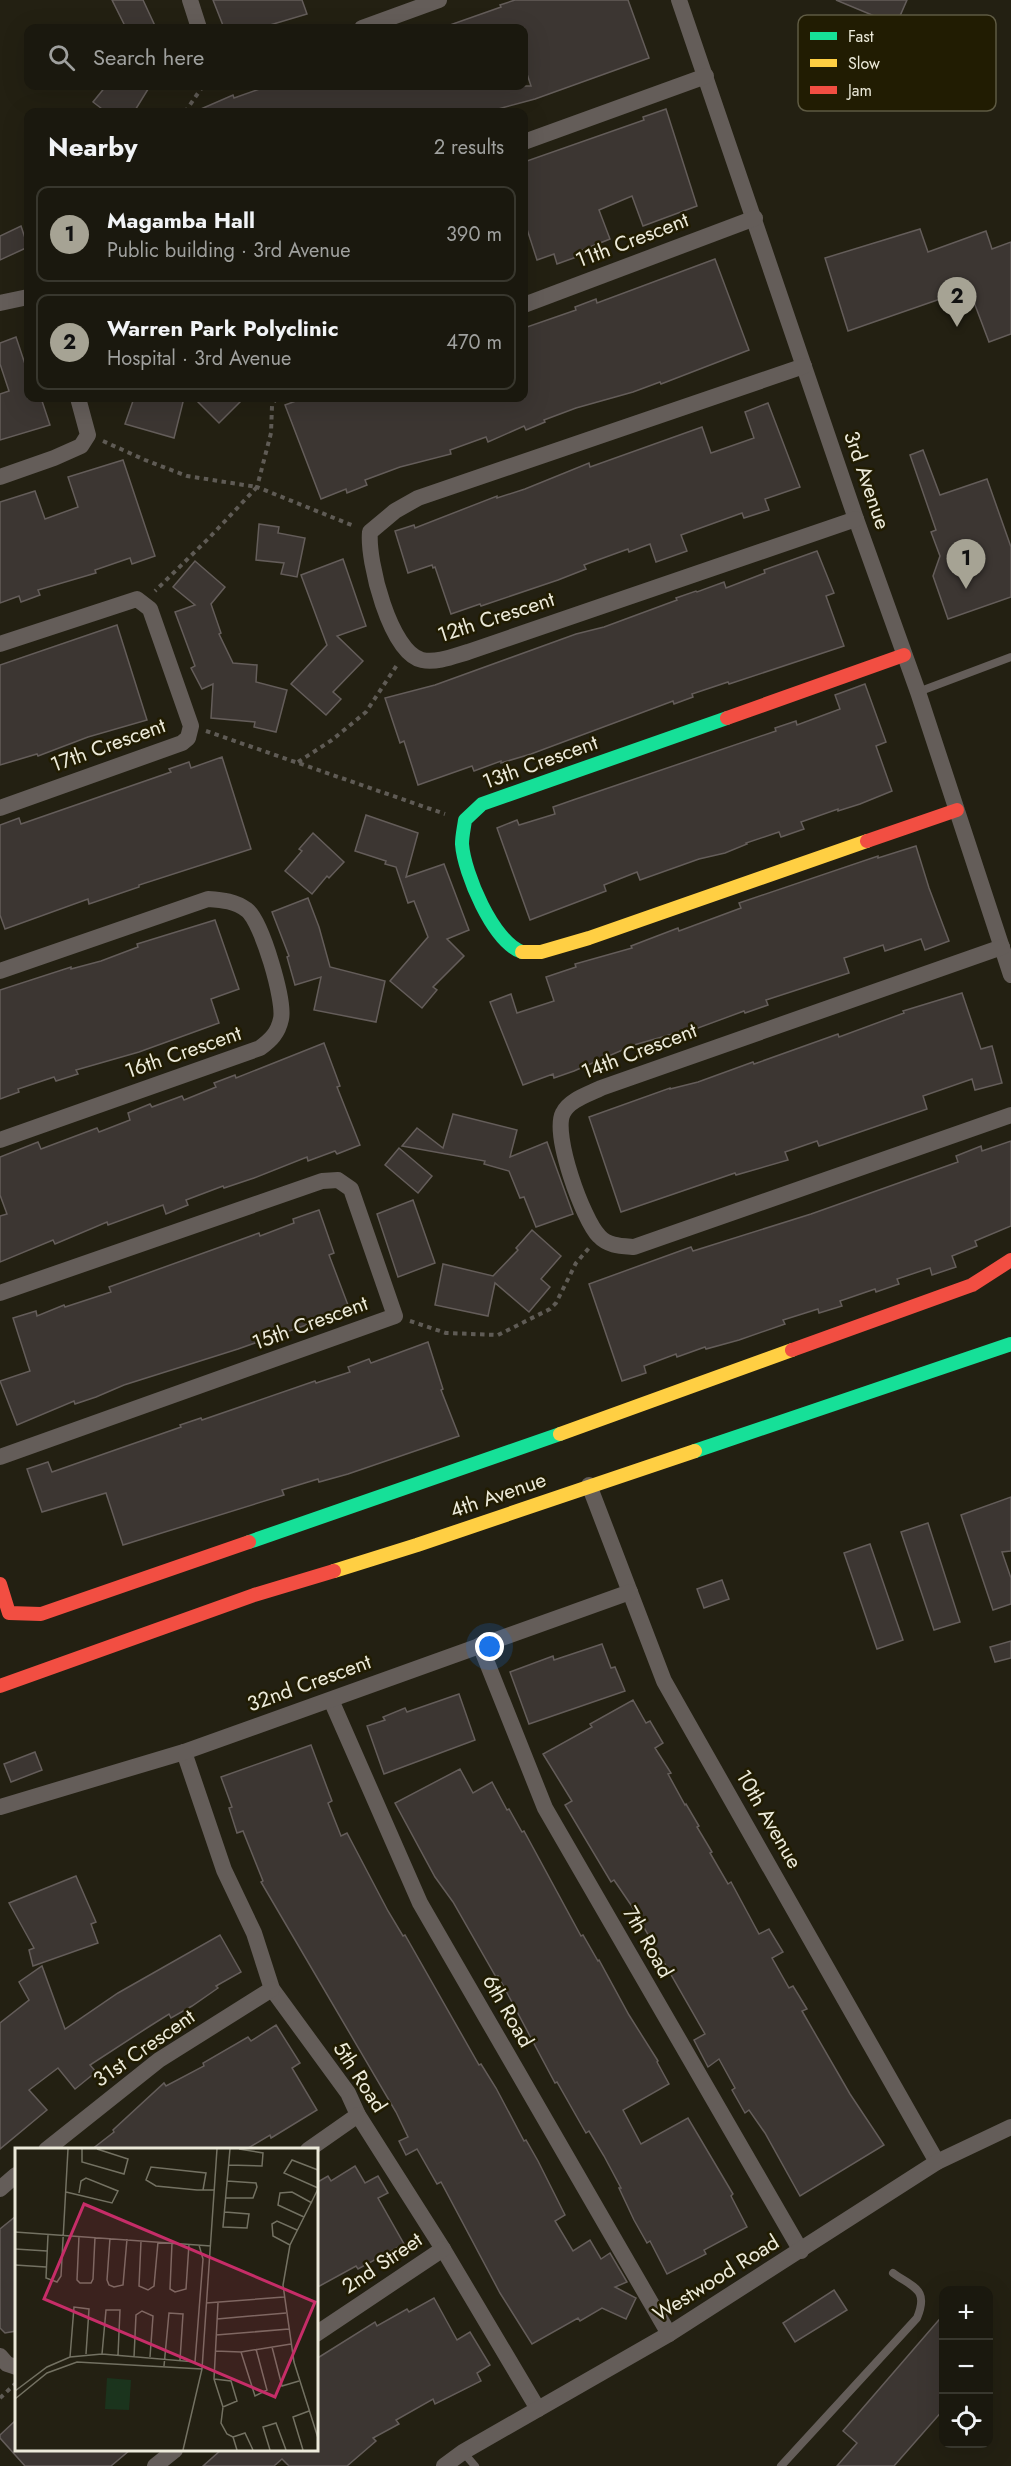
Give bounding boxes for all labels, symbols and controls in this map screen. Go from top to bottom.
legend [798,15,996,111]
search box [24,24,528,90]
text: Fast [848,25,874,48]
icon: search [45,41,78,74]
text: Search here [93,41,204,73]
text: Slow [848,52,880,75]
text: Jam [846,79,872,102]
text: Nearby [48,128,137,166]
text: 2 results [434,133,504,162]
text: Magamba Hall [107,204,255,236]
street label: 11th Crescent [571,205,693,275]
text: 1 [64,220,75,249]
text: 390 m [446,220,502,249]
text: Public building · 3rd Avenue [107,236,351,265]
pin: 2 [938,278,976,327]
text: Warren Park Polyclinic [107,312,339,344]
text: 2 [63,328,76,357]
text: 470 m [446,328,502,357]
text: Hospital · 3rd Avenue [107,344,291,373]
street label: 3rd Avenue [836,427,898,533]
pin: 1 [946,540,986,589]
street label: 12th Crescent [434,584,558,650]
street label: 17th Crescent [46,710,170,780]
street label: 13th Crescent [478,727,602,797]
street label: 14th Crescent [577,1015,701,1087]
street label: 16th Crescent [121,1018,245,1086]
street label: 15th Crescent [248,1288,372,1358]
street label: 4th Avenue [446,1464,550,1525]
your location [475,1632,504,1661]
street label: 32nd Crescent [243,1647,375,1719]
street label: 10th Avenue [729,1764,810,1874]
street label: 7th Road [615,1900,681,1984]
street label: 6th Road [475,1969,541,2053]
street label: 31st Crescent [87,2002,201,2094]
street label: 5th Road [326,2035,394,2119]
inset map [15,2148,318,2451]
street label: 2nd Street [336,2225,428,2301]
street label: Westwood Road [647,2227,785,2329]
map controls [939,2286,993,2448]
button: + [939,2286,993,2340]
button: − [939,2340,993,2394]
button: locate [939,2394,993,2448]

